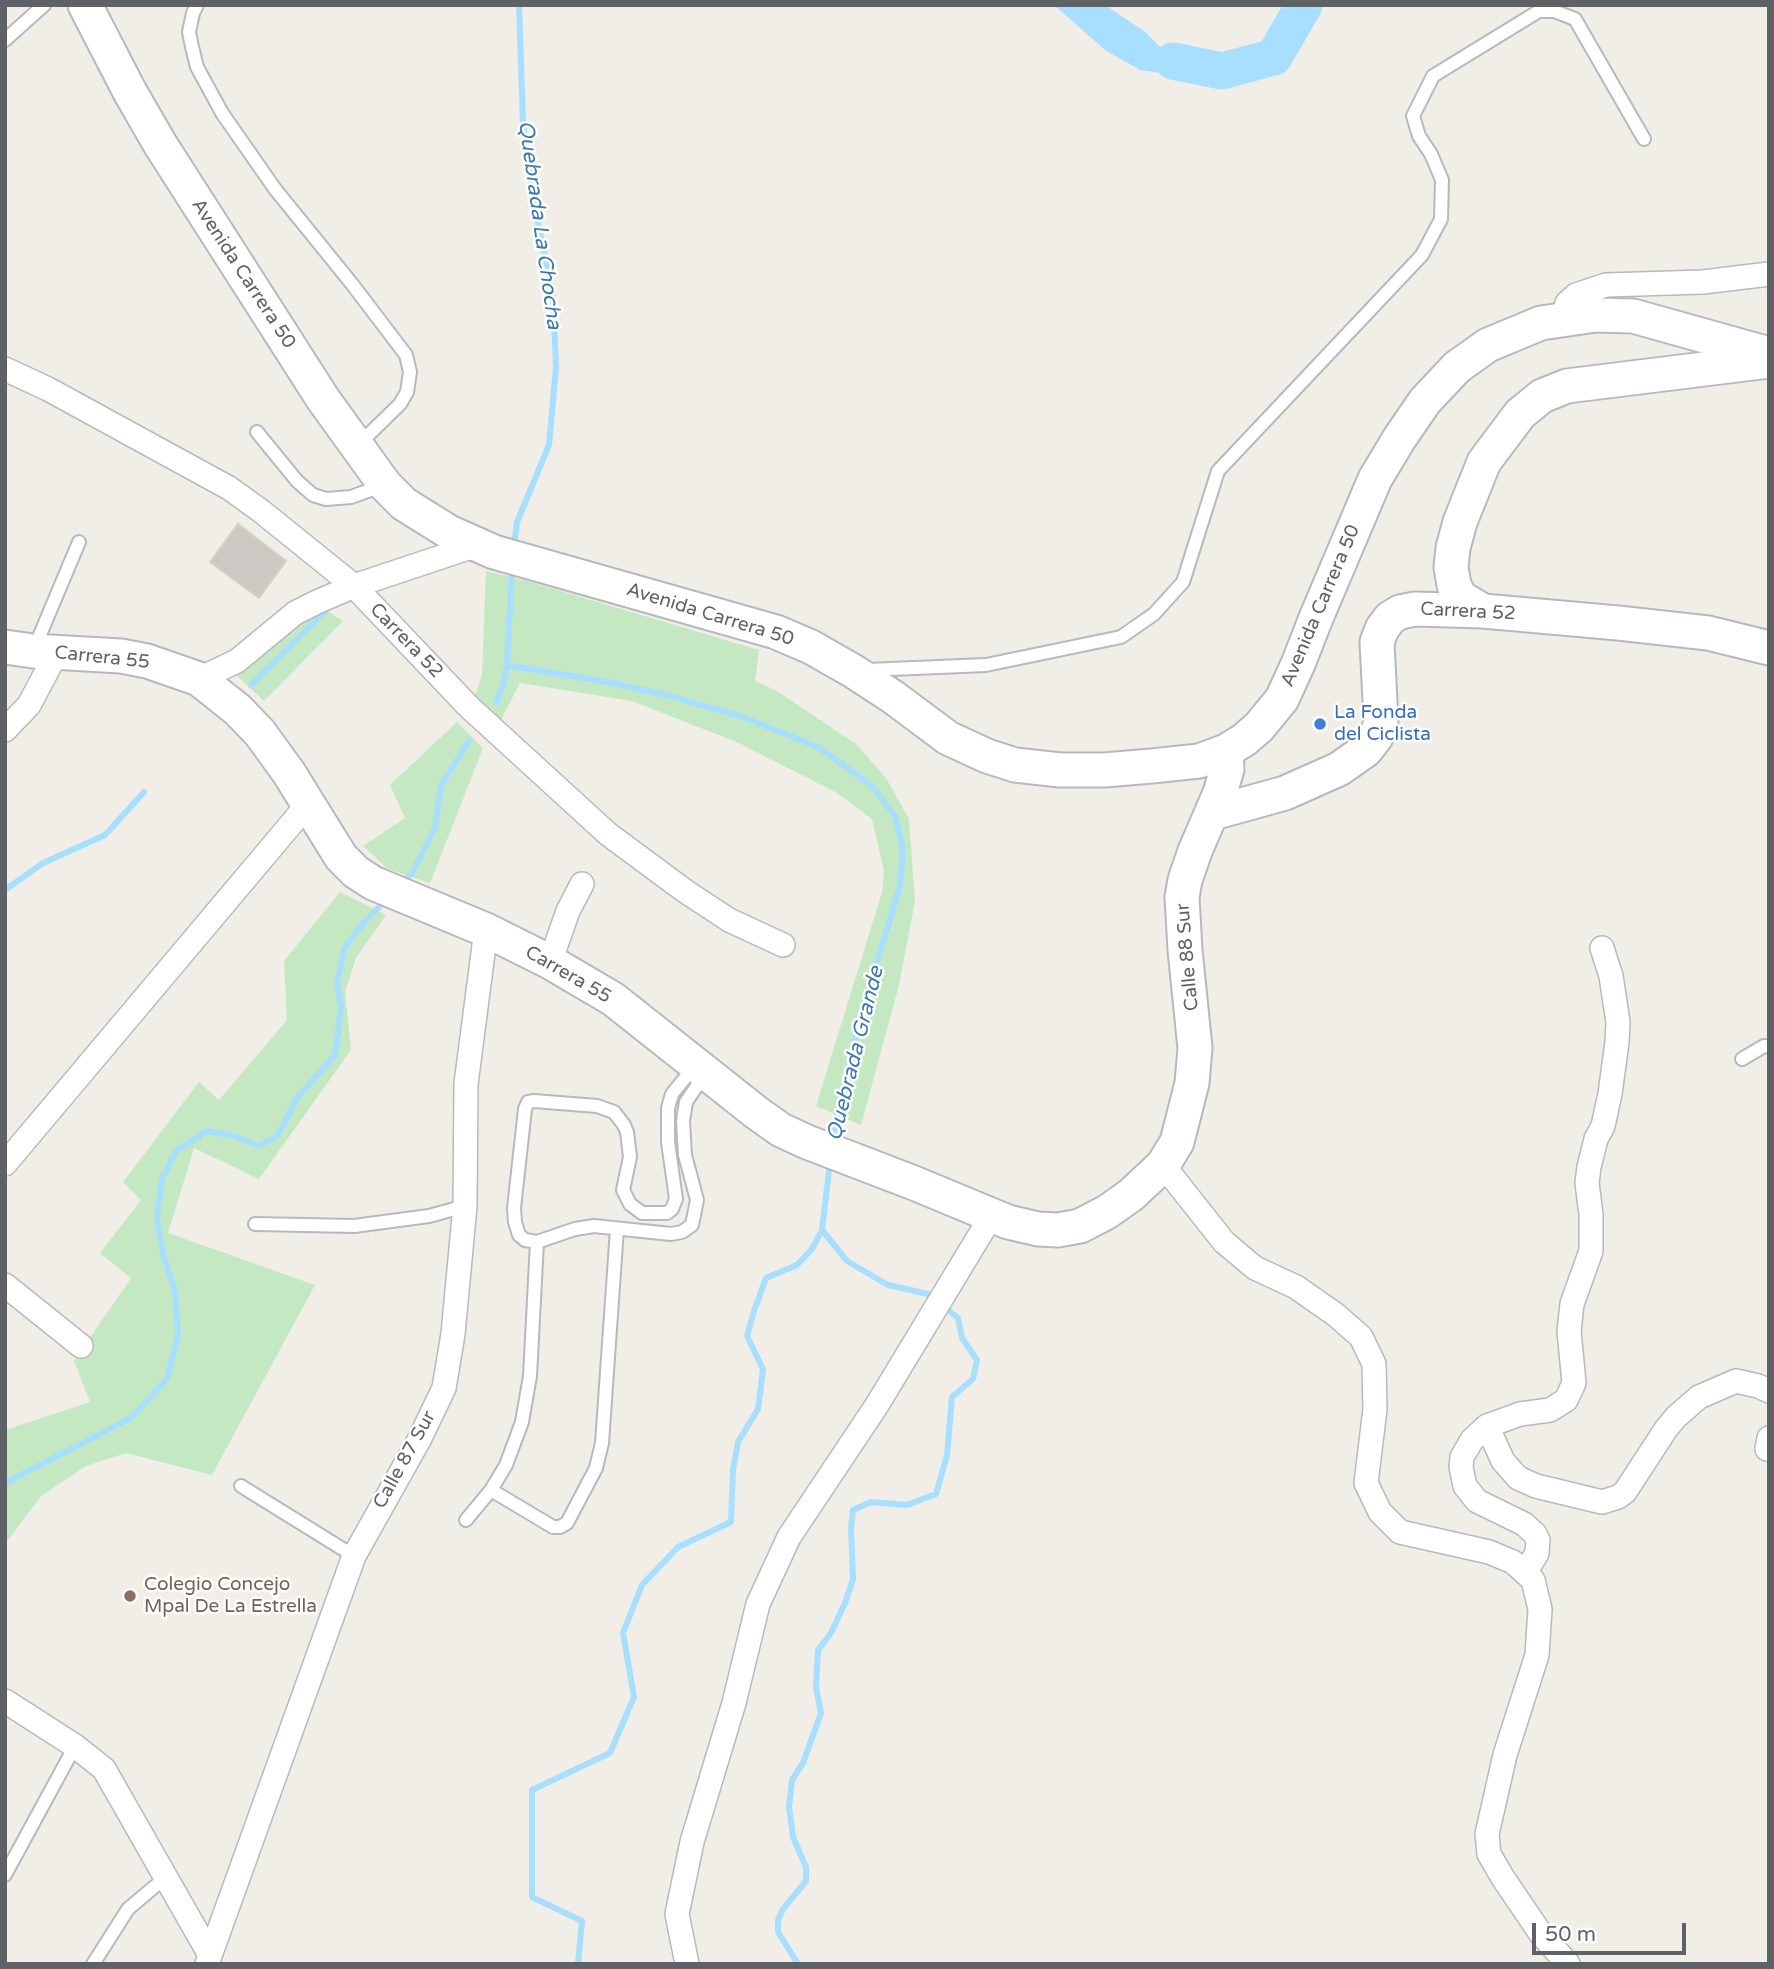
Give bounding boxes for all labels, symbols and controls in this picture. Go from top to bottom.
water label: Quebrada La Chocha [512,119,566,331]
street label: Avenida Carrera 50 [186,195,300,353]
street label: Avenida Carrera 50 [1277,522,1365,690]
street label: Avenida Carrera 50 [624,579,796,651]
street label: Carrera 52 [1420,598,1516,626]
street label: Carrera 52 [365,599,447,683]
street label: Carrera 55 [53,642,151,674]
place label: La Fonda del Ciclista [1334,702,1431,746]
marker: La Fonda del Ciclista [1312,716,1328,732]
street label: Calle 88 Sur [1172,902,1204,1012]
street label: Carrera 55 [521,941,615,1009]
water label: Quebrada Grande [822,964,890,1144]
street label: Calle 87 Sur [369,1407,441,1513]
place label: Colegio Concejo Mpal De La Estrella [144,1574,317,1618]
marker: Colegio Concejo Mpal De La Estrella [122,1588,138,1604]
scale bar [1536,1910,1690,1954]
text: 50 m [1545,1922,1596,1947]

